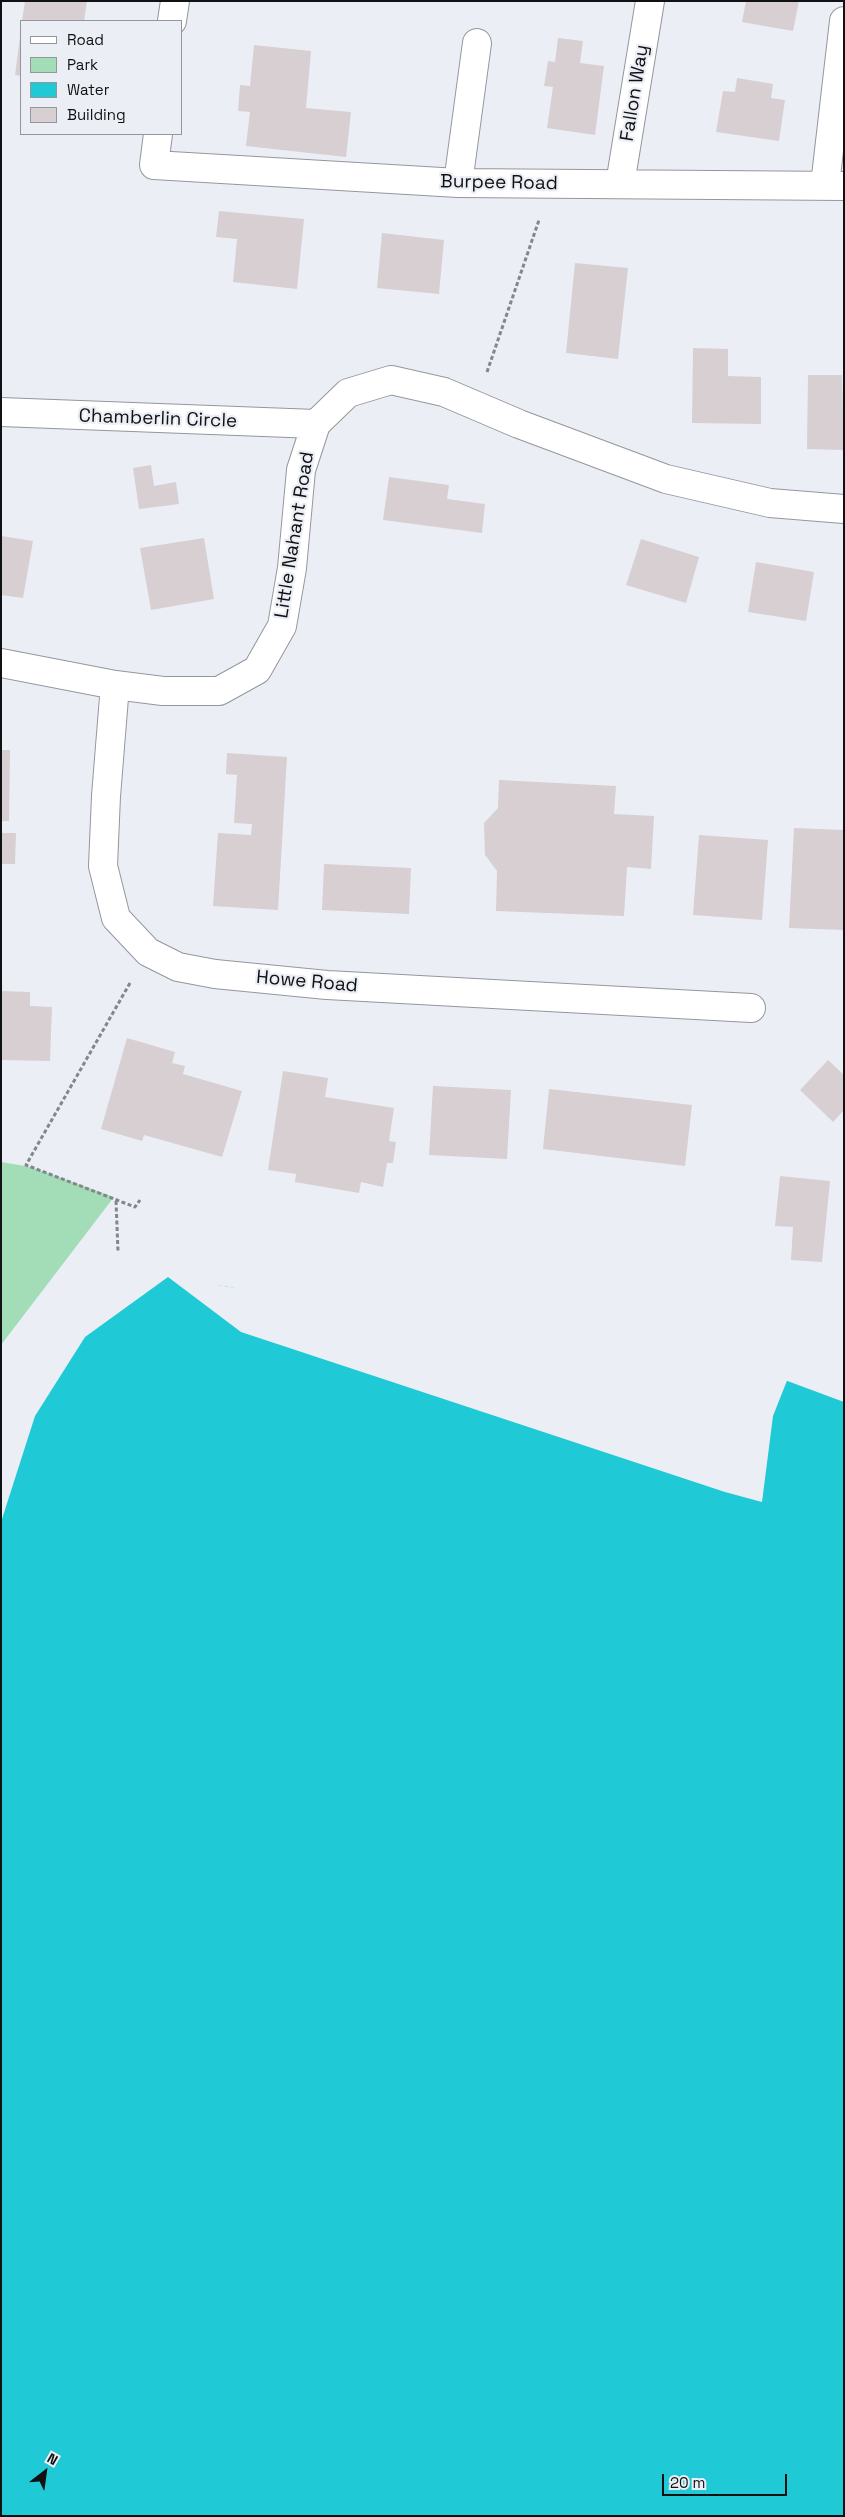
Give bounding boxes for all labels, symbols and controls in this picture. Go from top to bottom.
legend [20,20,182,135]
text: Road [67,30,104,49]
street label: Fallon Way [616,43,654,143]
text: Park [67,55,98,74]
text: Water [67,80,109,99]
text: Building [67,105,126,124]
street label: Burpee Road [440,171,558,195]
street label: Chamberlin Circle [78,405,238,433]
street label: Little Nahant Road [271,450,319,620]
street label: Howe Road [255,966,359,998]
north arrow [20,2447,70,2497]
text: N [44,2449,61,2469]
scale bar [665,2464,790,2496]
text: 20 m [670,2473,705,2492]

